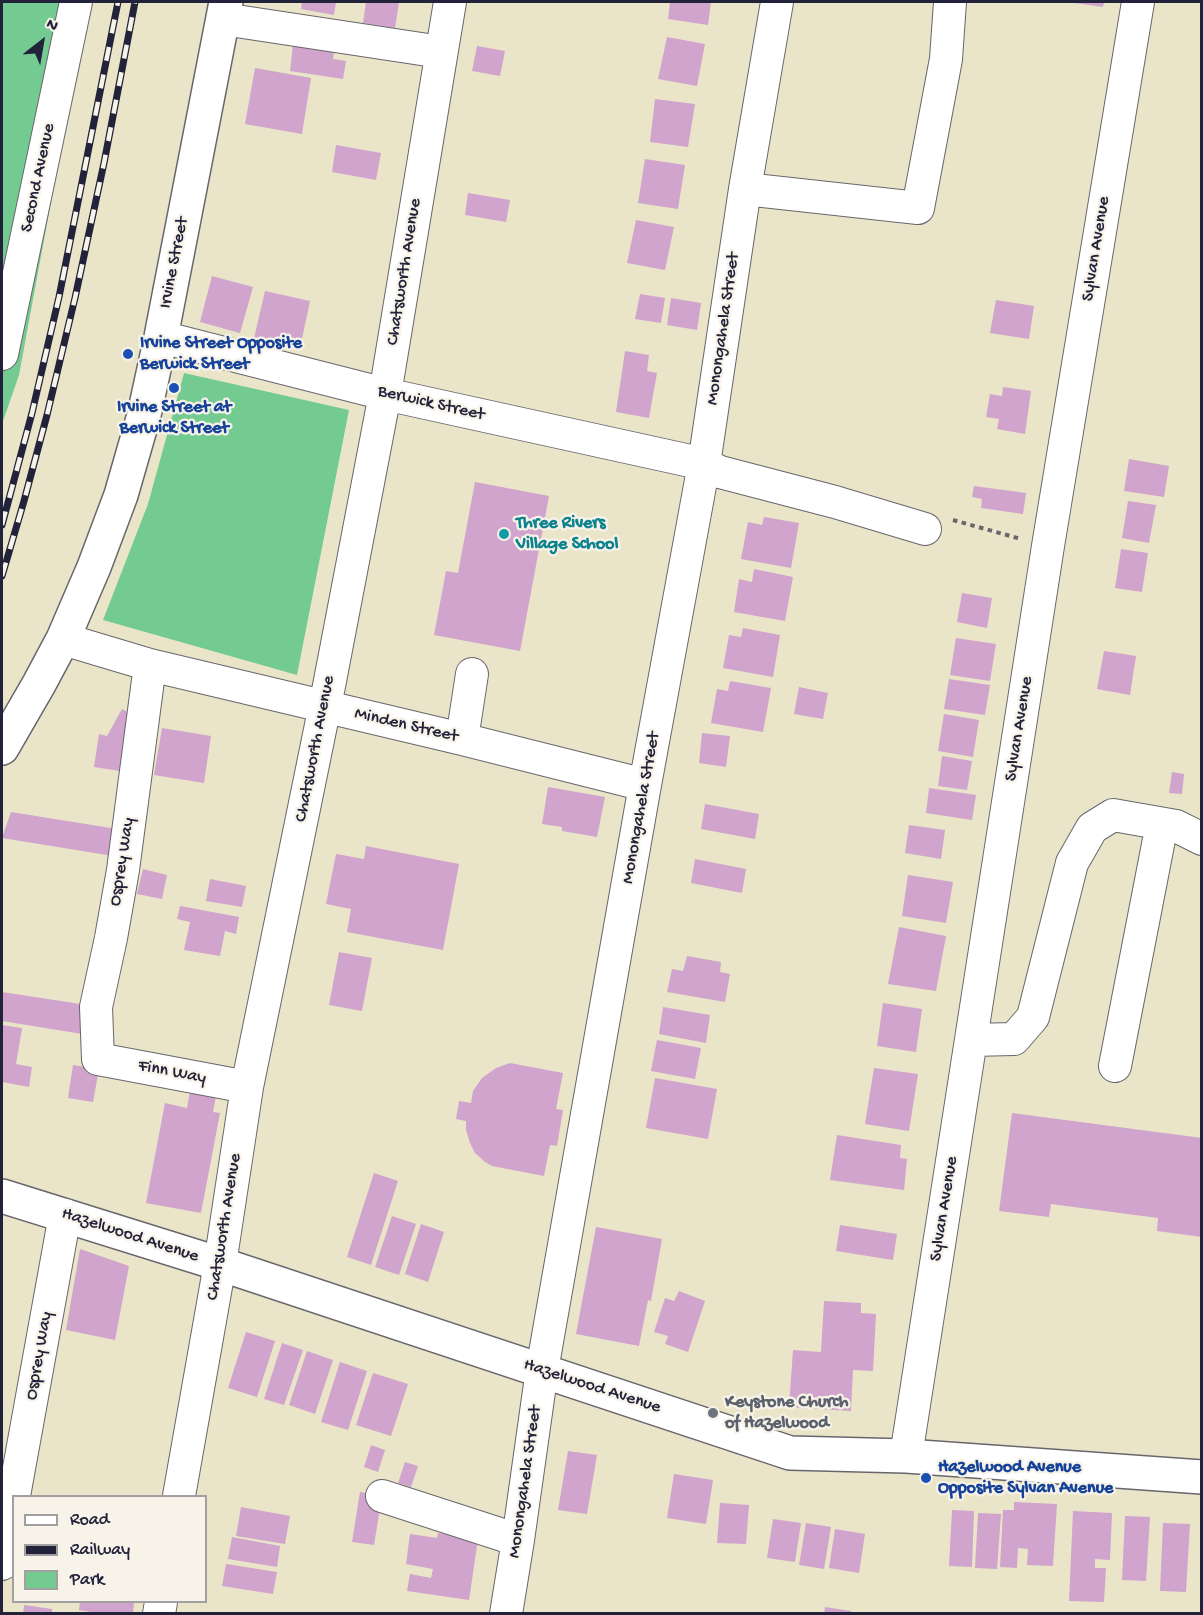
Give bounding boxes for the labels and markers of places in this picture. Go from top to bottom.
place label: Irvine Street Opposite Berwick Street [140,333,302,376]
marker: Irvine Street Opposite Berwick Street [121,347,135,361]
marker: Irvine Street at Berwick Street [167,381,181,395]
place label: Irvine Street at Berwick Street [117,397,231,440]
place label: Three Rivers Village School [516,513,618,556]
marker: Three Rivers Village School [497,527,511,541]
place label: Keystone Church of Hazelwood [725,1392,849,1434]
marker: Keystone Church of Hazelwood [706,1406,720,1420]
place label: Hazelwood Avenue Opposite Sylvan Avenue [938,1457,1113,1500]
marker: Hazelwood Avenue Opposite Sylvan Avenue [919,1471,933,1485]

